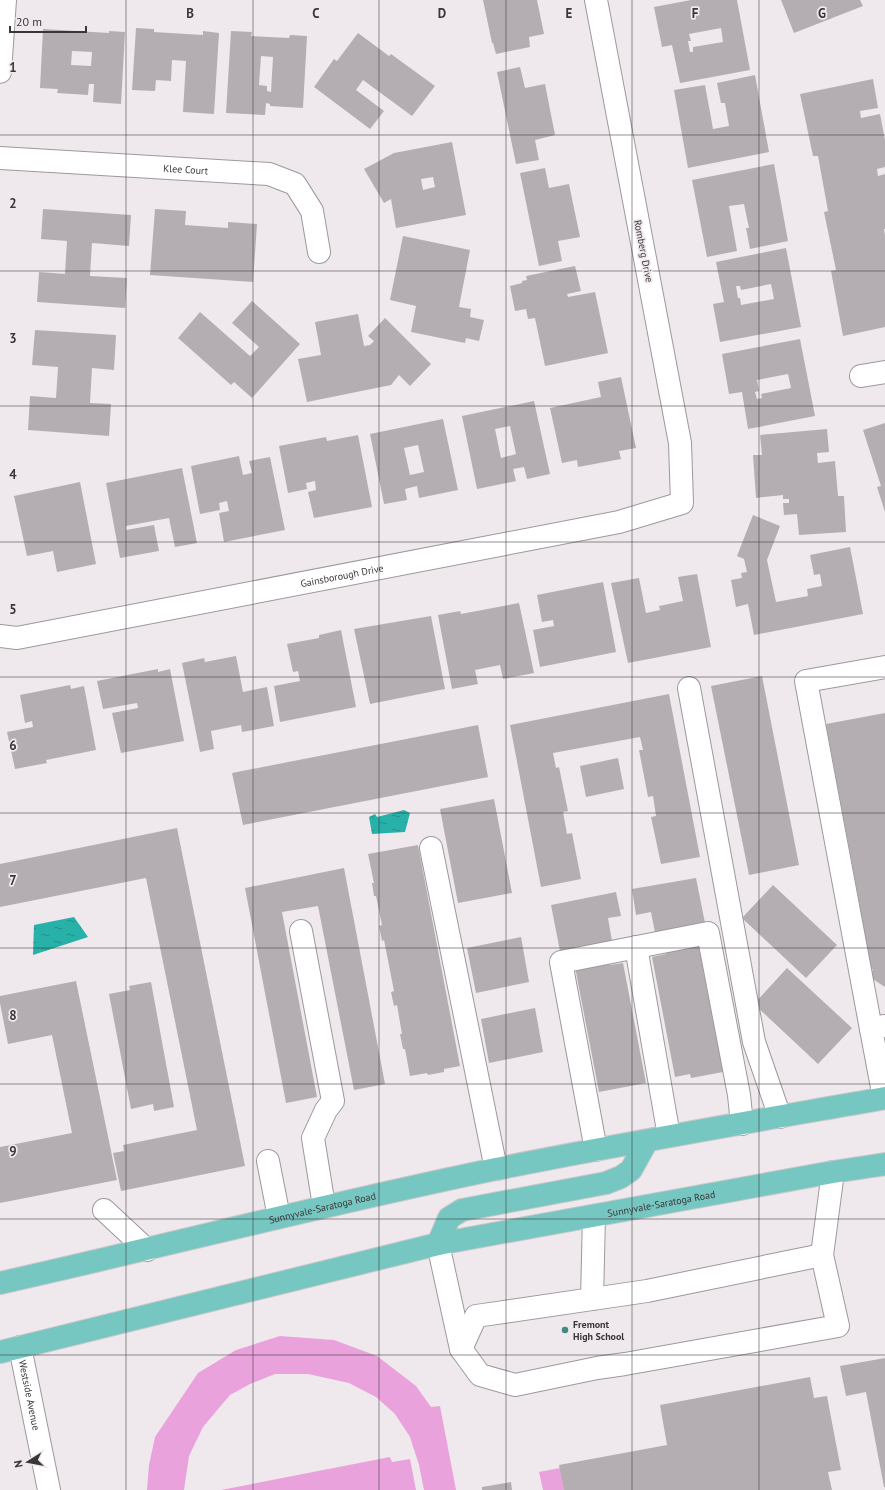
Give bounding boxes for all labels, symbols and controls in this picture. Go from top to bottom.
text: B [186,5,194,22]
text: C [312,5,320,22]
text: D [438,5,446,22]
text: E [566,5,573,22]
text: F [692,5,699,22]
text: G [818,5,826,22]
scale bar [10,8,86,34]
text: 20 m [16,14,42,29]
text: 1 [9,59,17,76]
street label: Klee Court [163,162,209,177]
text: 2 [9,195,17,212]
street label: Romberg Drive [631,219,656,283]
text: 3 [9,330,17,347]
text: 4 [9,466,17,483]
street label: Gainsborough Drive [299,562,385,590]
text: 5 [9,601,17,618]
text: 6 [9,737,17,754]
text: 7 [9,872,17,889]
text: 8 [9,1007,17,1024]
text: 9 [9,1143,17,1160]
street label: Sunnyvale-Saratoga Road [606,1188,716,1220]
street label: Sunnyvale-Saratoga Road [268,1189,377,1227]
place label: Fremont High School [573,1318,624,1343]
marker: Fremont High School [560,1325,570,1335]
street label: Westside Avenue [16,1359,43,1432]
north arrow [8,1442,48,1482]
text: N [11,1459,26,1469]

